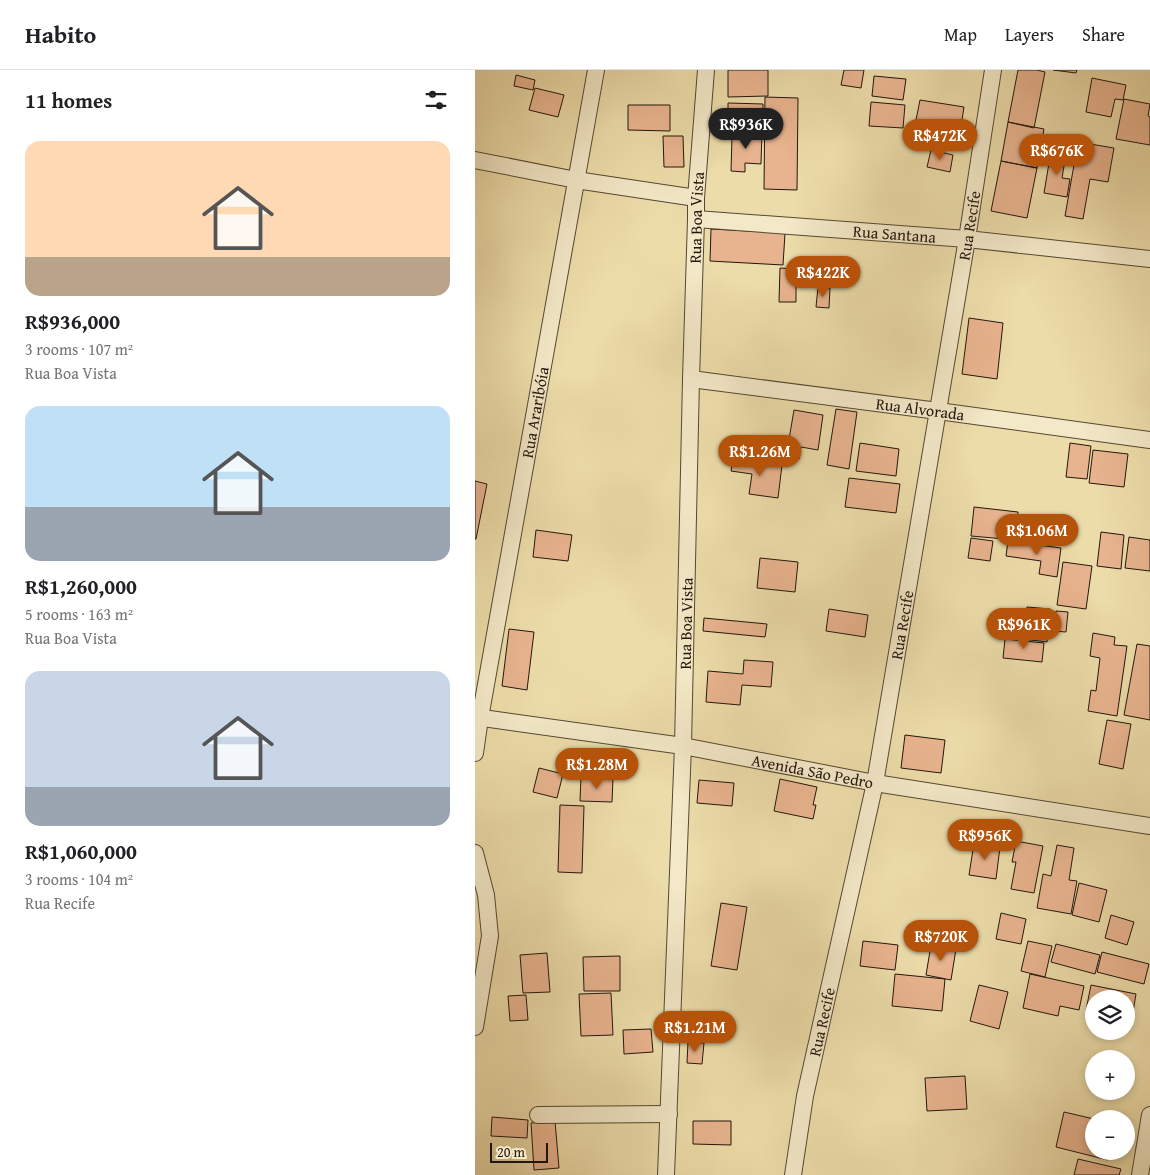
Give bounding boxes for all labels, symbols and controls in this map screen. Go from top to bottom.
text: Habito [25,17,96,52]
text: Map [944,21,977,48]
text: Layers [1005,21,1054,48]
text: Share [1082,21,1125,48]
text: 11 homes [25,85,112,116]
icon: filters [422,86,450,114]
pin: R$936K [705,108,787,150]
text: R$936K [719,112,773,136]
pin: R$472K [899,118,981,161]
text: R$472K [913,123,967,147]
pin: R$676K [1016,134,1098,176]
text: R$676K [1030,138,1084,162]
street label: Rua Boa Vista [683,170,710,264]
icon: home [193,173,283,263]
street label: Rua Recife [952,189,986,262]
street label: Rua Santana [852,219,937,249]
pin: R$422K [782,256,864,298]
text: R$422K [796,260,850,284]
text: R$936,000 [25,306,120,337]
text: 3 rooms · 107 m² [25,337,133,361]
text: Rua Boa Vista [25,361,117,385]
street label: Rua Araribóia [515,364,555,460]
street label: Rua Alvorada [874,391,966,427]
pin: R$1.26M [714,434,806,477]
icon: home [193,438,283,528]
text: R$1.26M [729,439,791,463]
pin: R$1.06M [991,514,1083,556]
text: R$1.06M [1006,518,1068,542]
text: R$1,260,000 [25,571,137,602]
street label: Rua Boa Vista [673,577,699,670]
street label: Rua Recife [884,588,919,661]
text: 5 rooms · 163 m² [25,602,133,626]
pin: R$961K [983,608,1065,650]
text: R$961K [997,612,1051,636]
text: Rua Boa Vista [25,626,117,650]
icon: home [193,703,283,793]
pin: R$1.28M [551,748,643,790]
street label: Avenida São Pedro [750,748,875,794]
text: R$1.28M [566,752,628,776]
pin: R$956K [944,818,1026,861]
text: R$956K [958,823,1012,847]
text: R$1,060,000 [25,836,137,867]
text: 3 rooms · 104 m² [25,867,133,891]
text: Rua Recife [25,891,95,915]
pin: R$720K [900,920,982,962]
text: R$720K [914,924,968,948]
street label: Rua Recife [802,985,841,1058]
map controls [1085,990,1135,1160]
button: layers [1085,990,1135,1040]
pin: R$1.21M [649,1010,741,1053]
text: R$1.21M [664,1015,726,1039]
button: + [1085,1050,1135,1100]
button: − [1085,1110,1135,1160]
scale bar [490,1140,547,1163]
text: 20 m [497,1142,525,1162]

